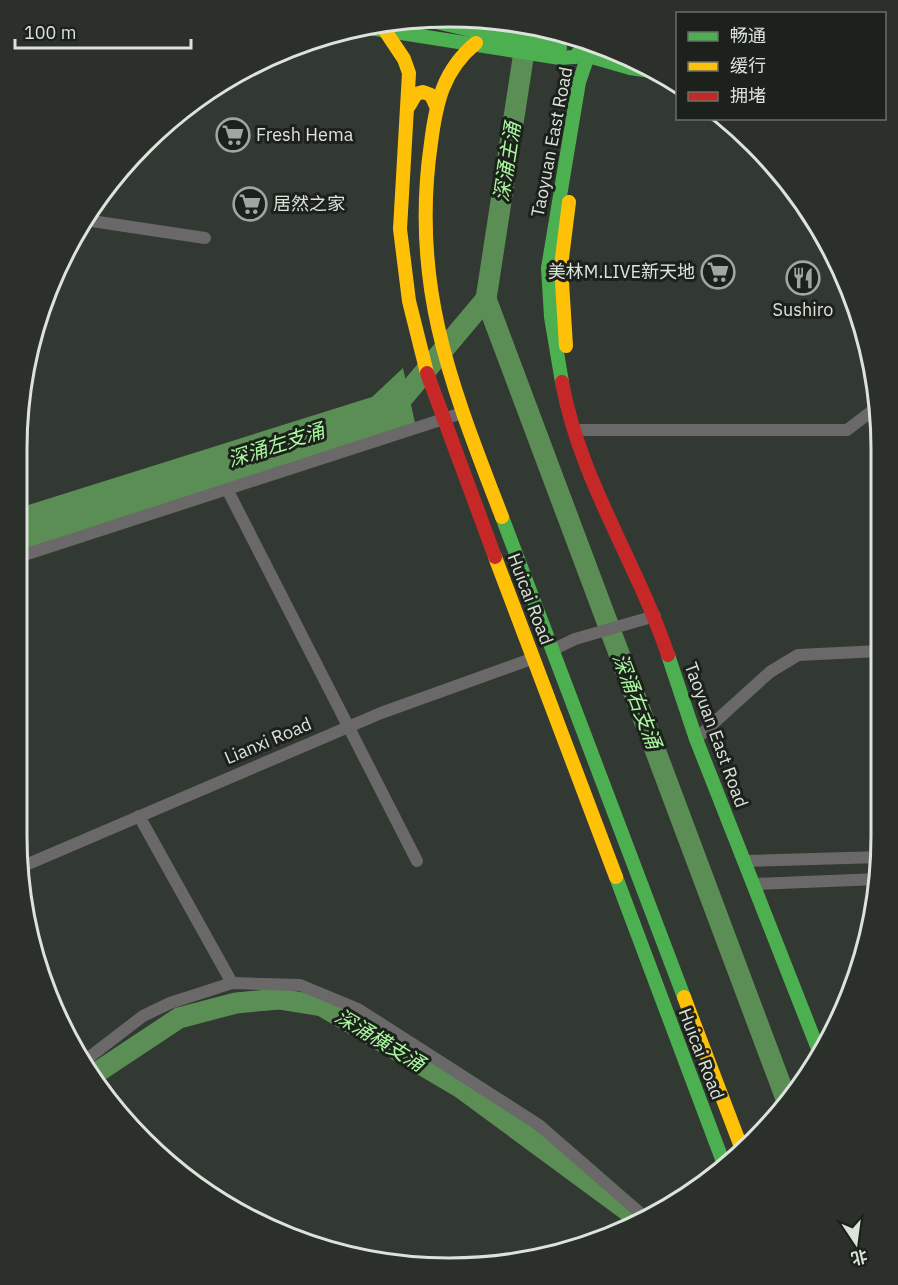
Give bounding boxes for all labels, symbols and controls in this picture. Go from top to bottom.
scale bar [15,12,190,50]
legend [676,12,886,120]
text: 100 m [24,21,76,44]
text: 畅通 [730,24,766,47]
text: 缓行 [730,54,766,77]
street label: Taoyuan East Road [526,65,577,219]
text: 拥堵 [730,84,766,107]
supermarket icon: Fresh Hema [215,117,251,153]
water label: 深涌主涌 [487,118,526,204]
place label: Fresh Hema [256,123,354,146]
supermarket icon: 居然之家 [232,186,268,222]
place label: 居然之家 [273,192,345,215]
supermarket icon: 美林M.LIVE新天地 [700,254,736,290]
place label: 美林M.LIVE新天地 [548,260,695,283]
restaurant icon: Sushiro [785,260,821,296]
place label: Sushiro [773,298,833,321]
water label: 深涌左支涌 [224,416,329,473]
street label: Huicai Road [502,550,558,648]
water label: 深涌右支涌 [607,649,669,754]
street label: Taoyuan East Road [680,659,753,810]
street label: Lianxi Road [221,712,315,769]
water label: 深涌横支涌 [330,1002,432,1078]
street label: Huicai Road [673,1005,729,1103]
north arrow [826,1213,886,1273]
text: 北 [849,1246,869,1269]

